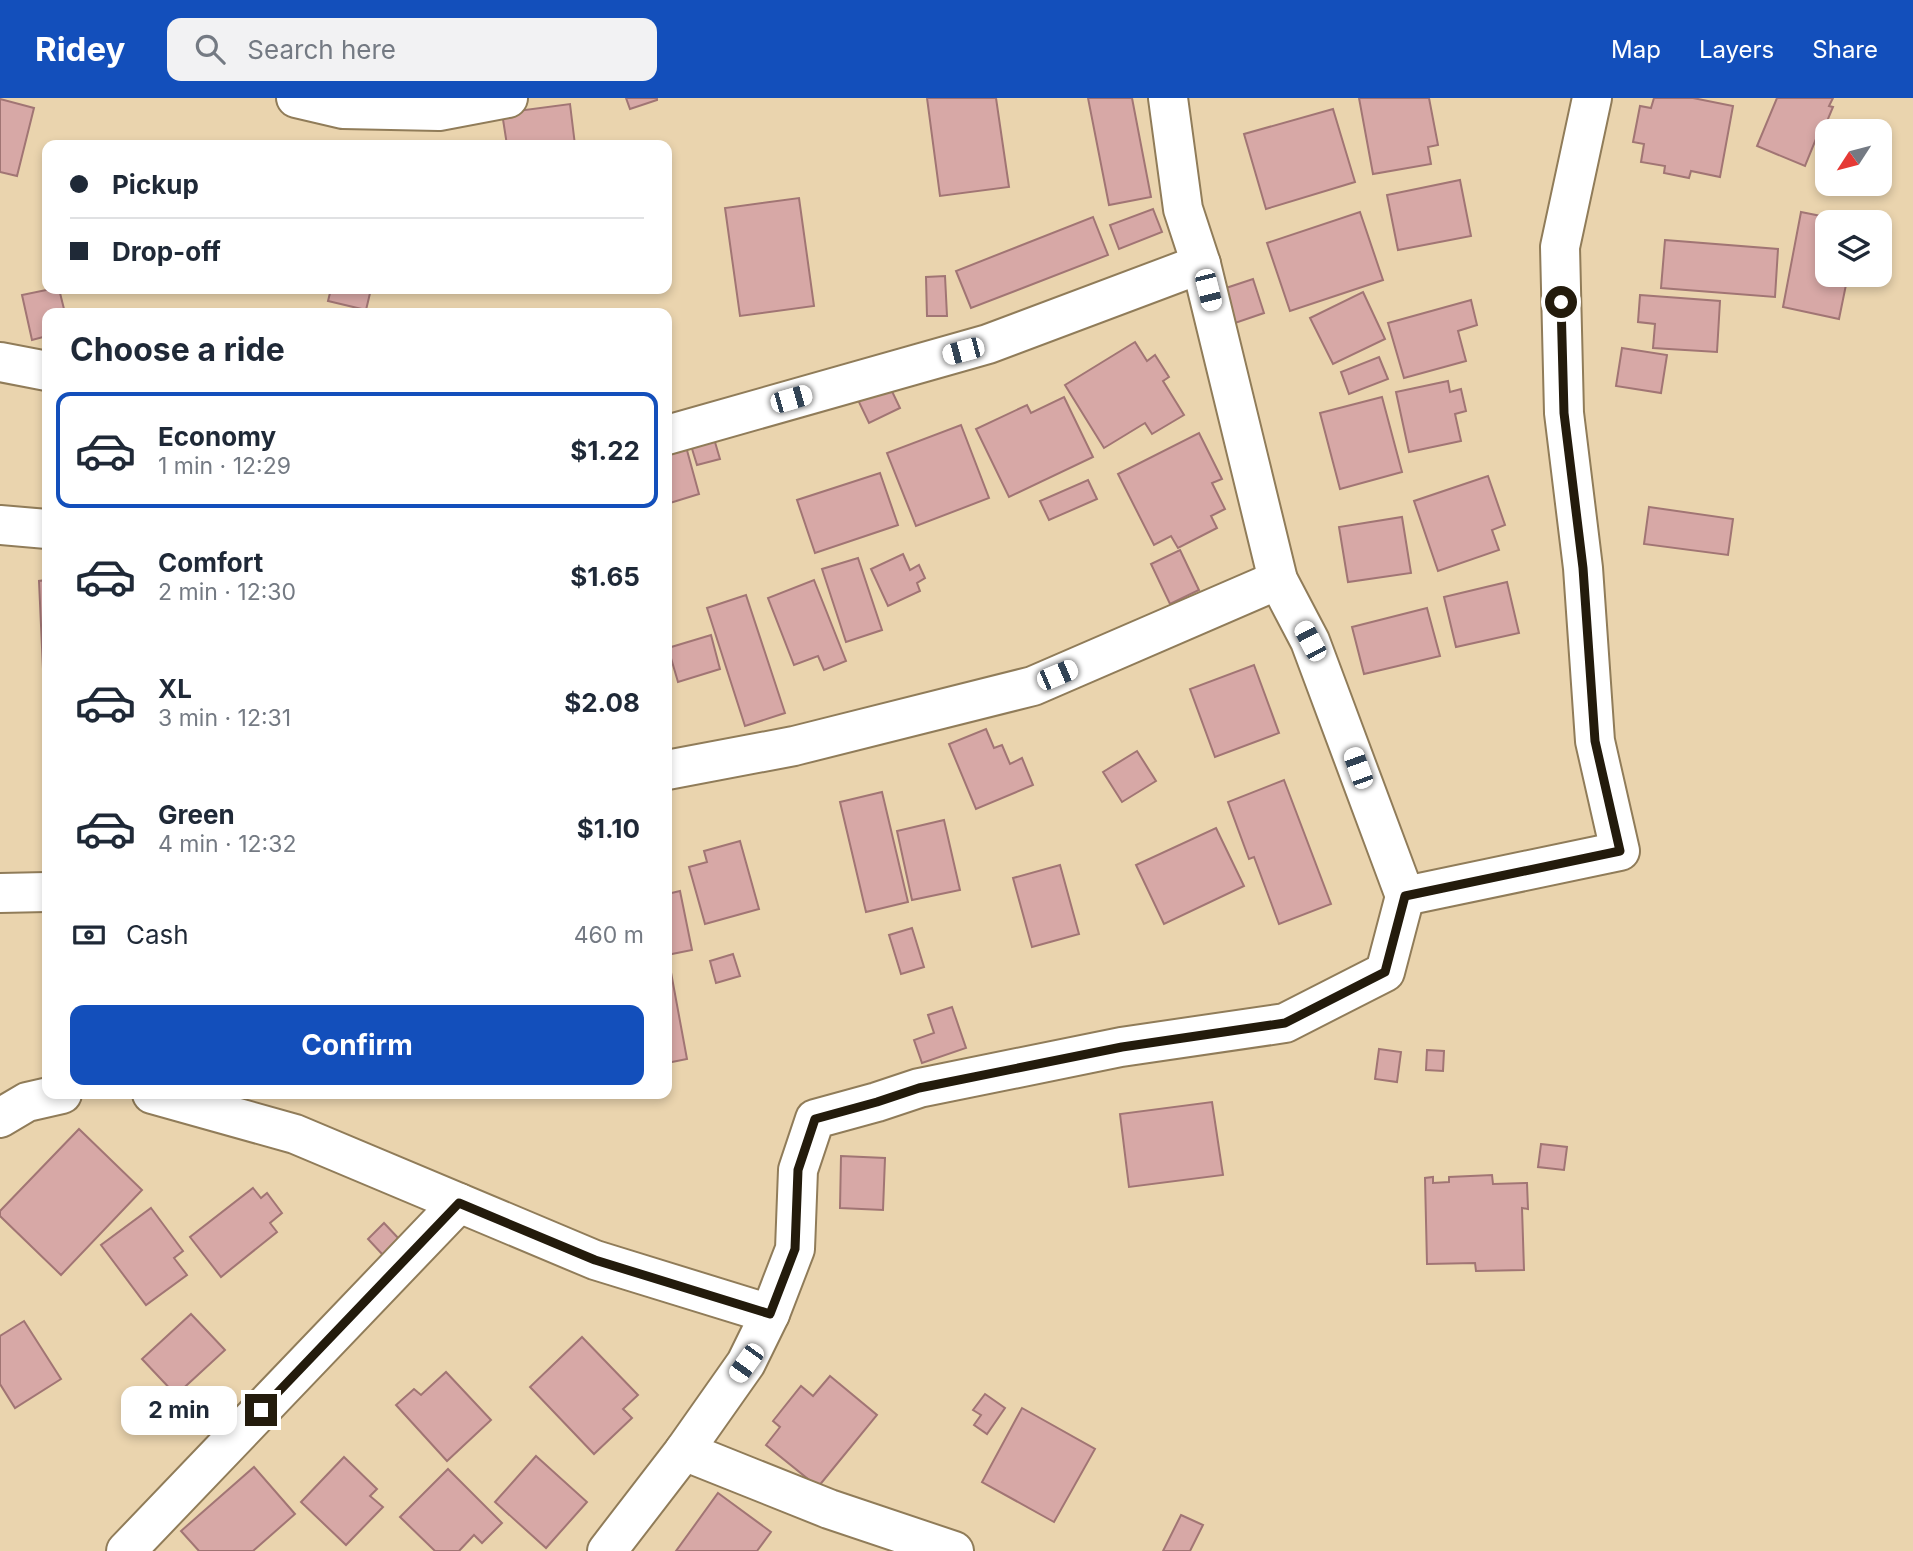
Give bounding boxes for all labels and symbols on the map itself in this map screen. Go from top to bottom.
north arrow [1815,119,1892,196]
car [1193,267,1224,313]
route start [1545,286,1577,318]
car [940,335,987,367]
car [768,383,815,415]
car [1291,618,1330,664]
car [1034,657,1081,693]
car [1341,745,1376,791]
car [726,1340,767,1386]
callout: 2 min [121,1386,236,1434]
route end [245,1394,277,1426]

